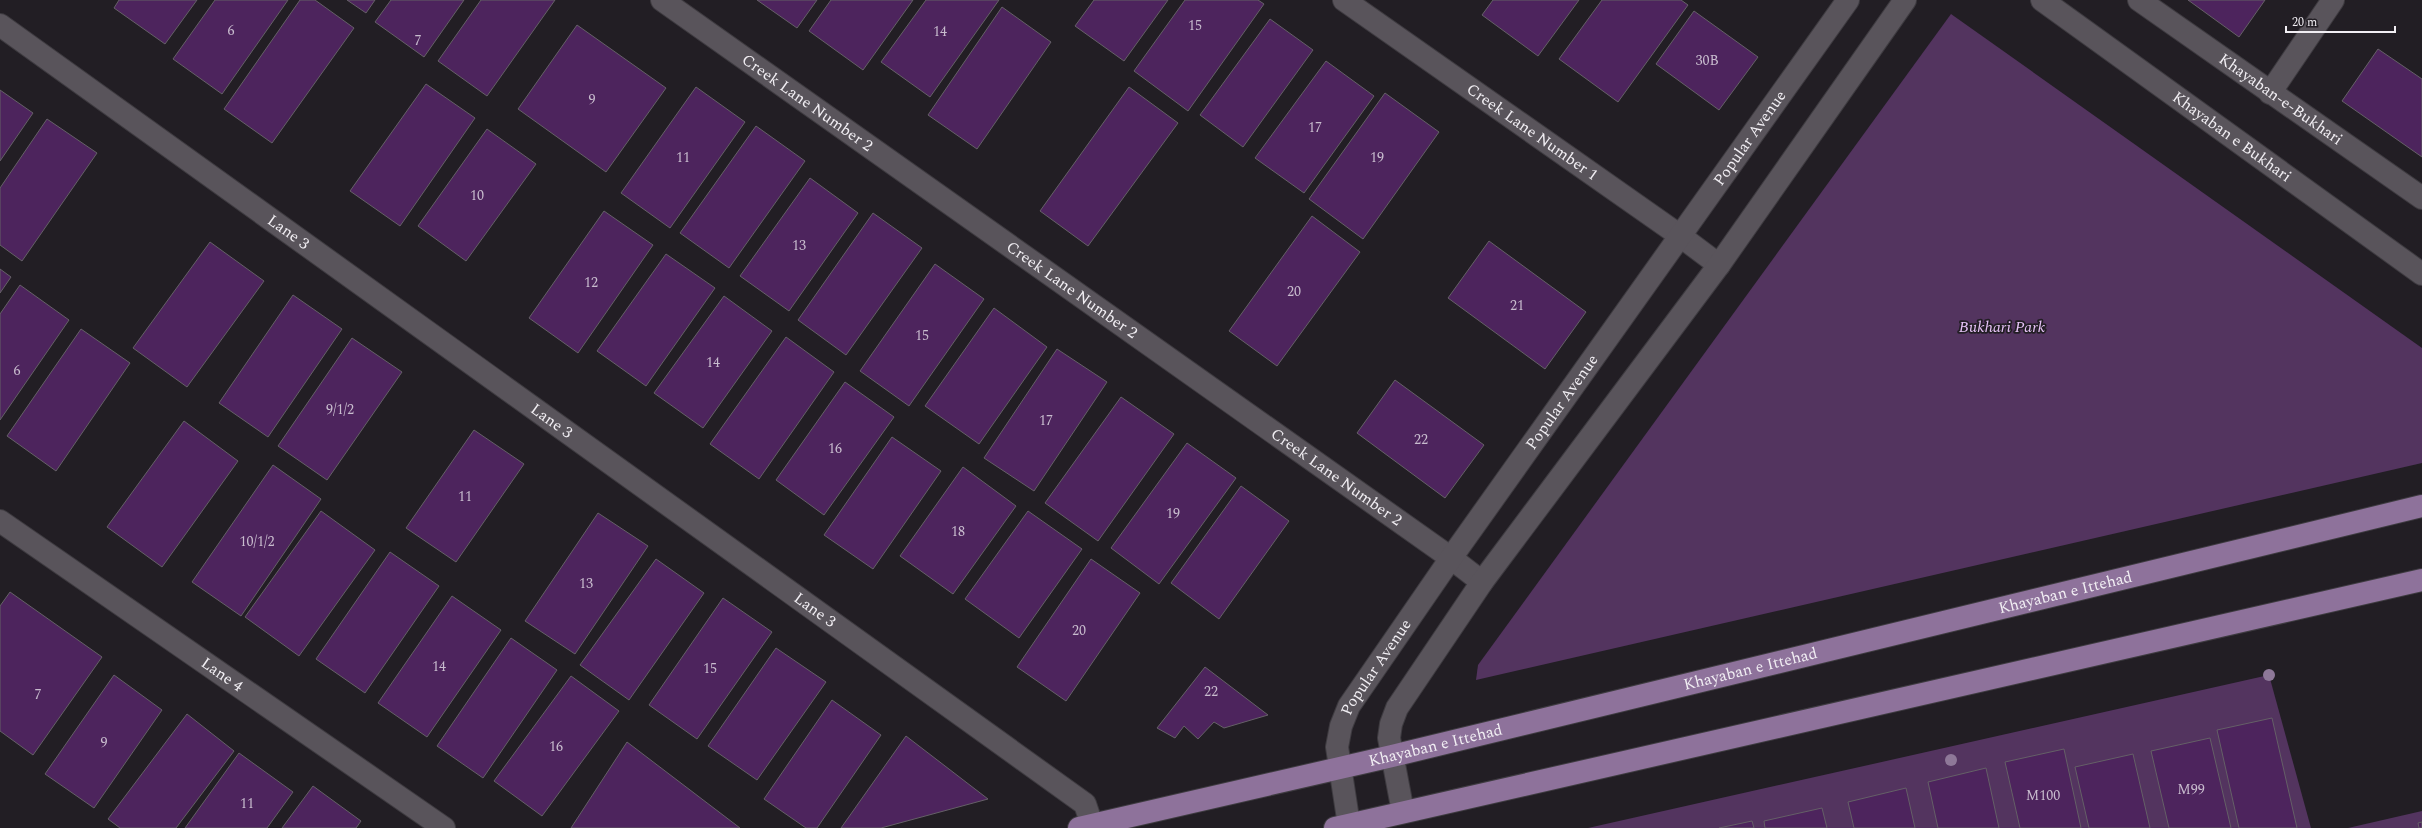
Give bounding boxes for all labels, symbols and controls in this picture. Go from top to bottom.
scale bar [2286,8,2395,34]
text: 20 m [2292,13,2317,32]
house number: 15 [1188,15,1202,36]
house number: 6 [228,20,235,41]
house number: 14 [933,21,947,42]
house number: 7 [415,30,422,51]
street label: Khayaban-e-Bukhari [2214,47,2348,151]
street label: Creek Lane Number 2 [737,48,878,158]
house number: 30B [1695,50,1719,71]
street label: Creek Lane Number 1 [1462,77,1603,187]
street label: Popular Avenue [1707,85,1792,191]
street label: Khayaban e Bukhari [2167,86,2297,188]
house number: 9 [589,89,596,110]
house number: 17 [1308,117,1322,138]
house number: 11 [676,147,690,168]
house number: 19 [1370,147,1384,168]
house number: 10 [470,185,484,206]
street label: Lane 3 [262,209,314,256]
house number: 13 [792,235,806,256]
street label: Creek Lane Number 2 [1001,235,1142,345]
house number: 12 [584,272,598,293]
house number: 20 [1287,281,1301,302]
house number: 21 [1510,295,1524,316]
park label: Bukhari Park [1959,315,2046,339]
house number: 15 [915,325,929,346]
street label: Popular Avenue [1520,349,1604,455]
house number: 14 [706,352,720,373]
house number: 6 [14,360,21,381]
street label: Lane 3 [525,398,578,444]
house number: 9/1/2 [326,399,354,420]
house number: 17 [1039,410,1053,431]
street label: Creek Lane Number 2 [1266,422,1407,532]
house number: 22 [1414,429,1428,450]
house number: 16 [828,438,842,459]
house number: 11 [458,486,472,507]
house number: 19 [1166,503,1180,524]
house number: 18 [951,521,965,542]
house number: 10/1/2 [240,531,275,552]
street label: Khayaban e Ittehad [1996,565,2135,620]
house number: 13 [579,573,593,594]
street label: Lane 3 [789,587,841,633]
street label: Popular Avenue [1335,614,1418,719]
house number: 20 [1072,620,1086,641]
street label: Khayaban e Ittehad [1681,641,1820,697]
street label: Lane 4 [196,651,248,698]
house number: 14 [432,656,446,677]
house number: 15 [703,658,717,679]
house number: 22 [1204,681,1218,702]
house number: 7 [35,684,42,705]
street label: Khayaban e Ittehad [1366,718,1505,773]
house number: 9 [101,732,108,753]
house number: 16 [549,736,563,757]
house number: M99 [2177,779,2205,800]
house number: M100 [2026,785,2060,806]
house number: 11 [240,793,254,814]

